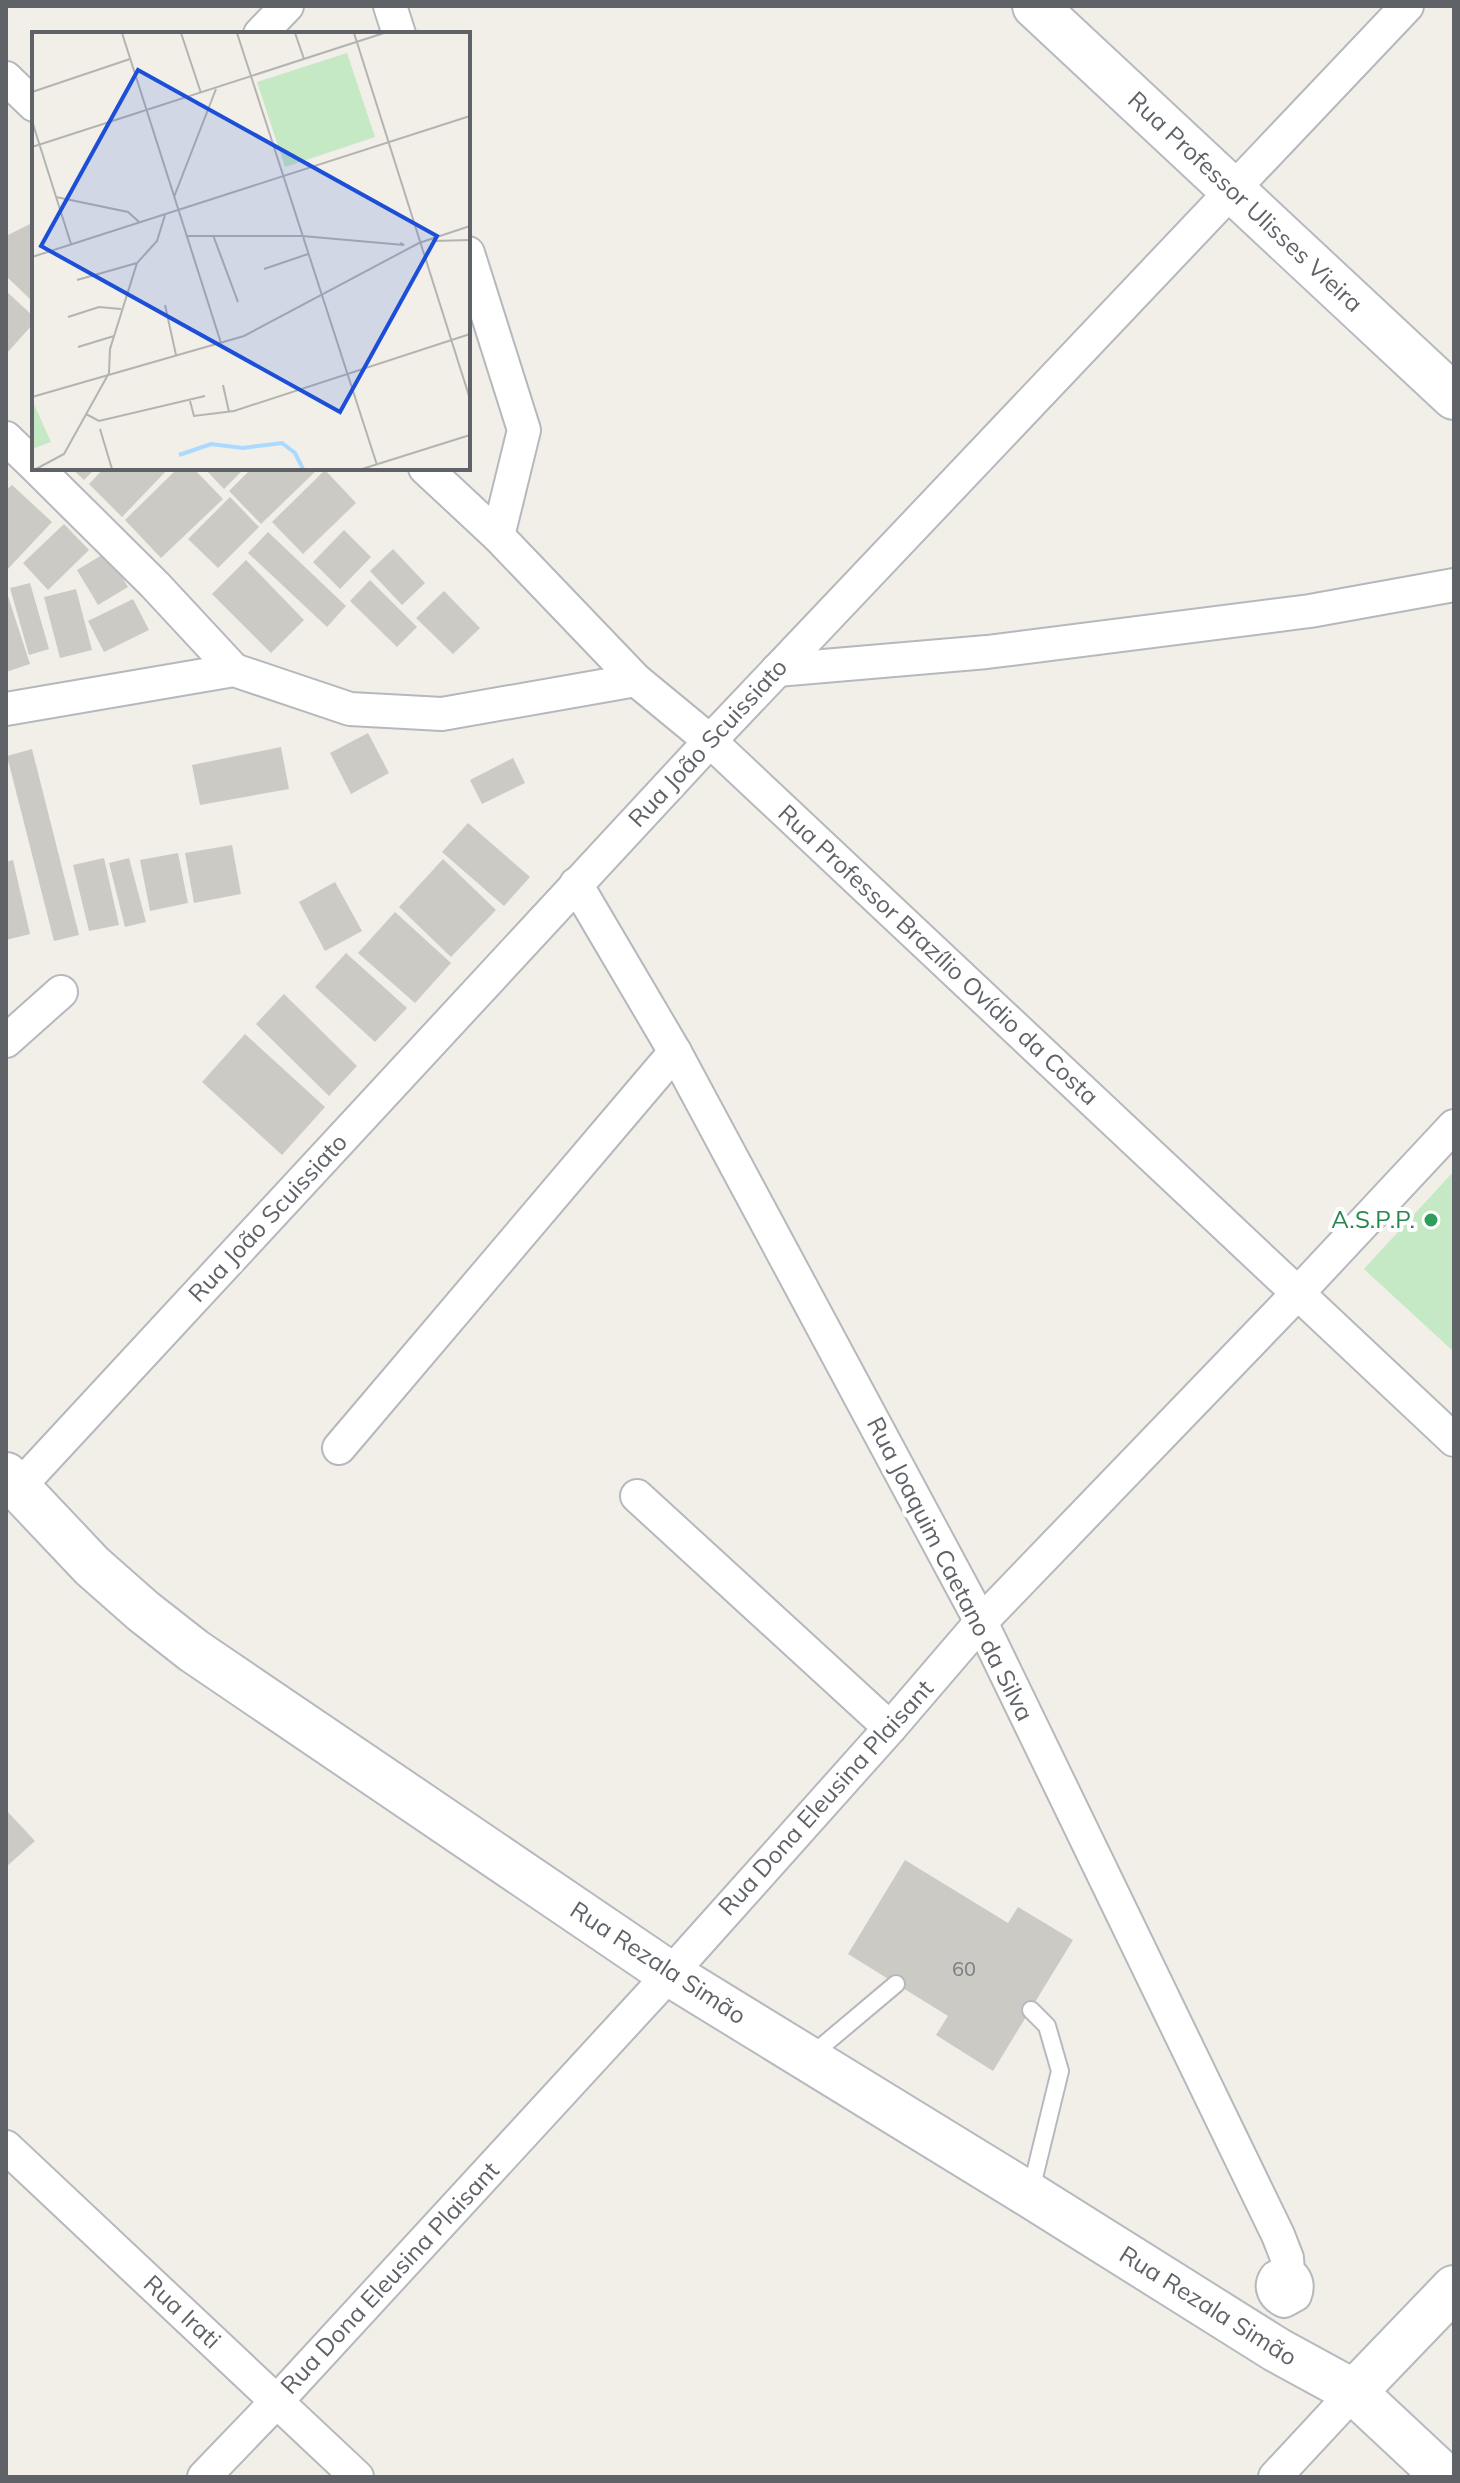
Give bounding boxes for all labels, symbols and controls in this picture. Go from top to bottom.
inset map [32,32,470,470]
street label: Rua Professor Ulisses Vieira [1122,85,1369,318]
street label: Rua João Scuissiato [621,652,793,833]
street label: Rua Professor Brazílio Ovídio da Costa [772,798,1105,1111]
street label: Rua João Scuissiato [181,1127,353,1308]
place label: A.S.P.P. [1331,1204,1415,1234]
marker: A.S.P.P. [1422,1211,1440,1229]
street label: Rua Joaquim Caetano da Silva [861,1412,1041,1726]
street label: Rua Dona Eleusina Plaisant [711,1673,939,1921]
street label: Rua Rezala Simão [565,1894,752,2030]
house number: 60 [952,1956,976,1981]
street label: Rua Dona Eleusina Plaisant [274,2155,505,2400]
street label: Rua Rezala Simão [1114,2239,1303,2372]
street label: Rua Irati [138,2268,227,2354]

